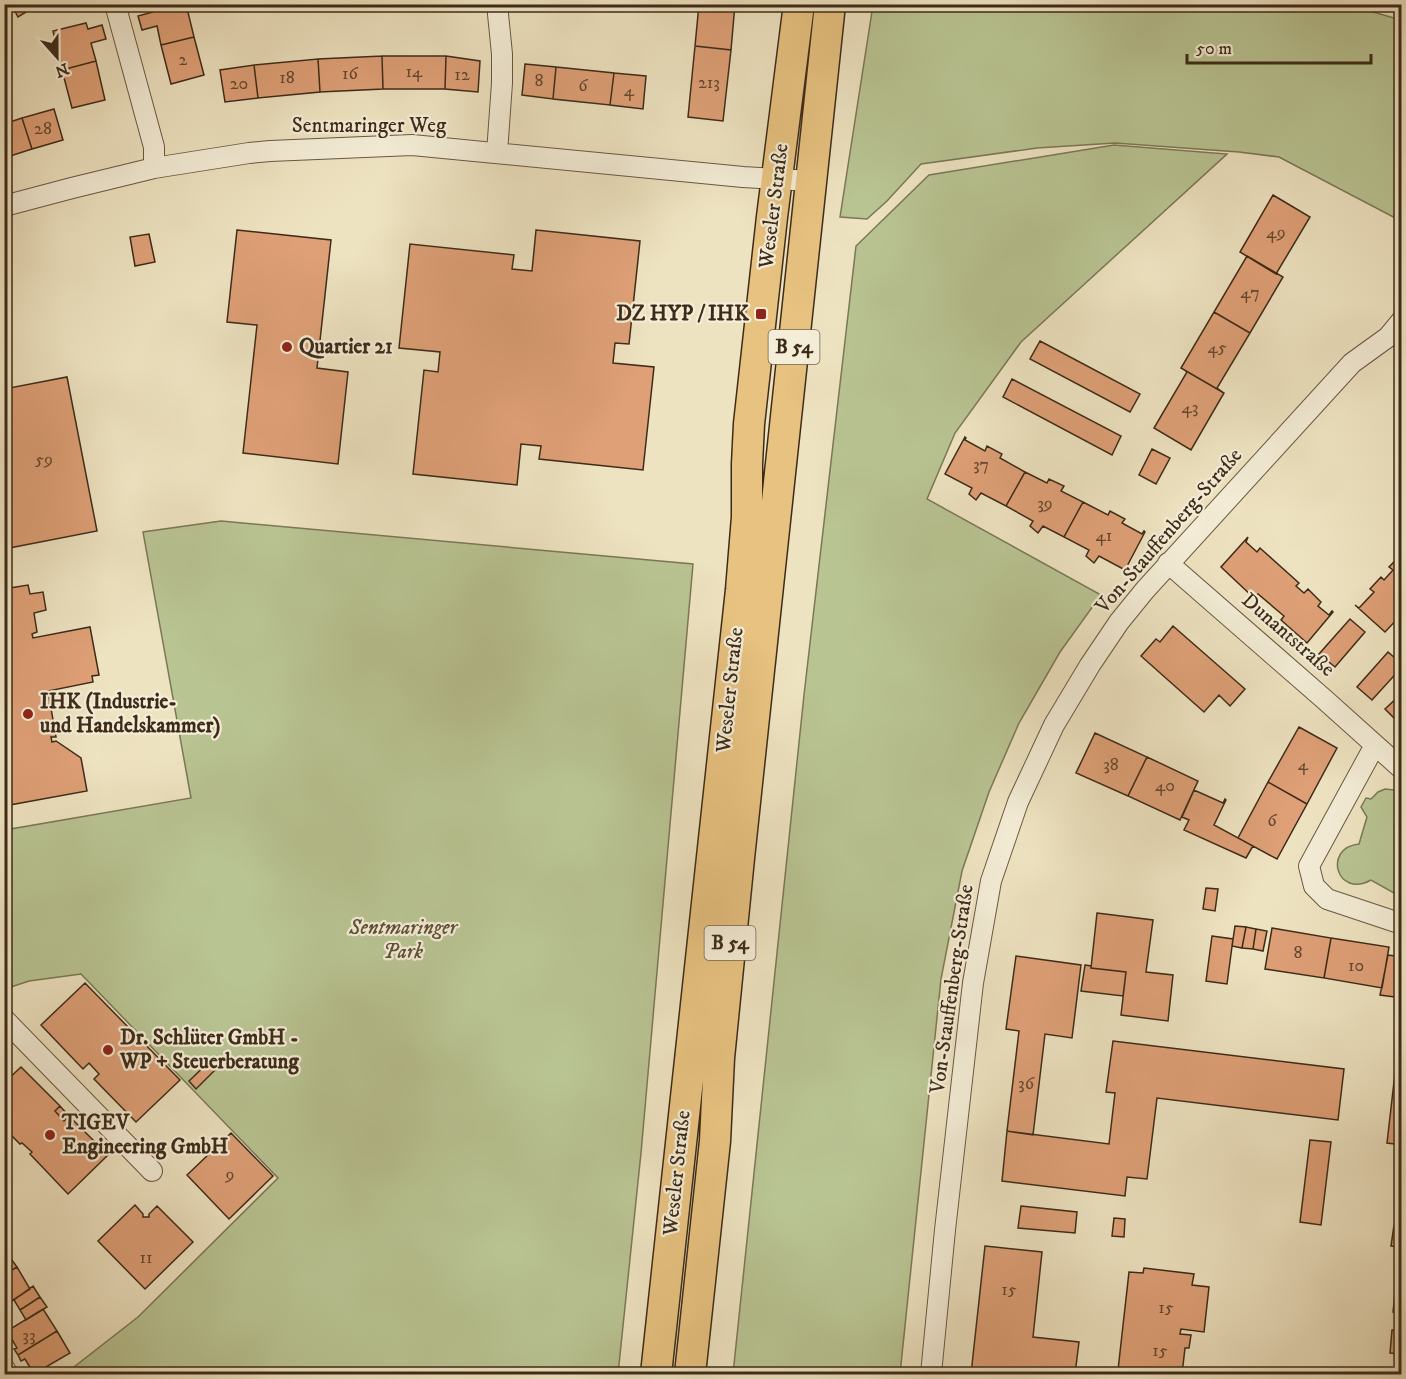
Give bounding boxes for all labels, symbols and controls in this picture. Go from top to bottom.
north arrow [27,27,87,87]
scale bar [1187,27,1372,65]
text: 50 m [1196,38,1232,60]
house number: 2 [179,49,188,71]
text: N [52,58,72,82]
house number: 14 [406,61,423,83]
house number: 16 [342,63,359,85]
house number: 12 [454,64,470,86]
house number: 18 [279,67,295,89]
house number: 8 [534,70,544,92]
house number: 213 [698,72,720,94]
house number: 20 [230,73,248,95]
house number: 6 [578,75,588,97]
house number: 4 [624,80,635,102]
street label: Sentmaringer Weg [292,113,447,139]
house number: 28 [34,118,52,140]
street label: Weseler Straße [753,142,795,271]
house number: 49 [1266,222,1286,244]
house number: 47 [1240,282,1260,304]
place label: DZ HYP / IHK [616,301,750,327]
marker: DZ HYP / IHK [754,307,768,321]
road number: B 54 [768,330,820,364]
place label: Quartier 21 [299,334,393,360]
house number: 45 [1207,337,1227,359]
marker: Quartier 21 [280,340,294,354]
house number: 43 [1181,397,1199,419]
street label: Von-Stauffenberg-Straße [1089,443,1248,620]
house number: 59 [35,449,53,471]
house number: 37 [973,454,989,476]
house number: 39 [1037,493,1053,515]
house number: 41 [1096,525,1112,547]
street label: Dunantstraße [1236,587,1340,683]
street label: Weseler Straße [710,626,750,755]
place label: IHK (Industrie- und Handelskammer) [40,689,220,739]
marker: IHK (Industrie- und Handelskammer) [21,707,35,721]
house number: 38 [1103,754,1119,776]
house number: 4 [1298,754,1309,776]
house number: 40 [1155,775,1175,797]
house number: 6 [1267,810,1277,832]
street label: Von-Stauffenberg-Straße [924,882,980,1096]
park label: Sentmaringer Park [348,915,458,965]
road number: B 54 [704,926,756,960]
house number: 8 [1293,942,1303,964]
house number: 10 [1348,955,1364,977]
place label: Dr. Schlüter GmbH - WP + Steuerberatung [119,1025,300,1075]
marker: Dr. Schlüter GmbH - WP + Steuerberatung [101,1043,115,1057]
house number: 36 [1018,1073,1035,1095]
street label: Weseler Straße [657,1109,697,1238]
place label: TIGEV Engineering GmbH [61,1110,229,1160]
marker: TIGEV Engineering GmbH [43,1128,57,1142]
house number: 9 [225,1164,234,1186]
house number: 11 [139,1247,153,1269]
house number: 15 [1001,1279,1017,1301]
house number: 15 [1158,1297,1174,1319]
house number: 33 [22,1325,36,1347]
house number: 15 [1152,1340,1168,1362]

